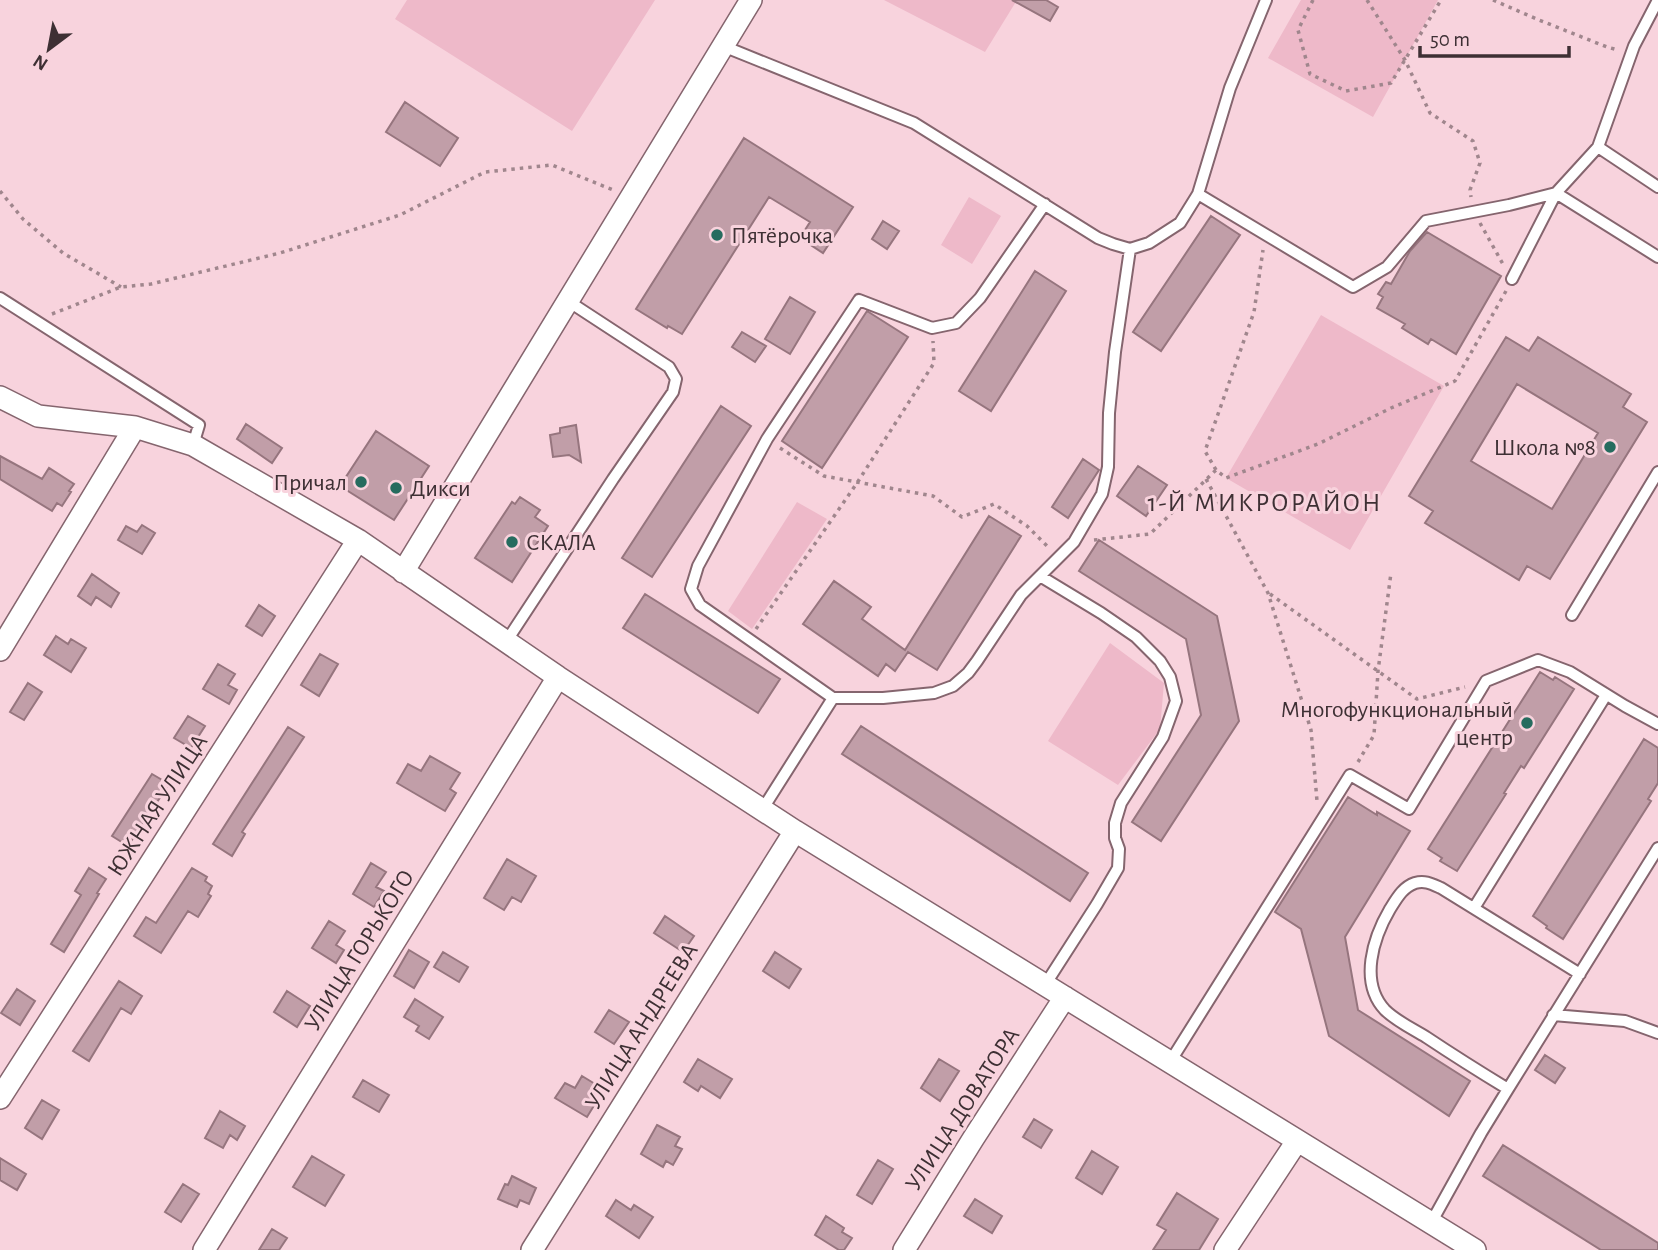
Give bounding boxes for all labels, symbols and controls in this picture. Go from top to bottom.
north arrow [14,14,84,84]
scale bar [1420,14,1569,58]
text: 50 m [1430,29,1470,50]
text: N [30,51,51,74]
place label: Пятёрочка [731,224,833,248]
marker: Пятёрочка [709,227,725,243]
place label: Школа №8 [1493,436,1596,460]
marker: Школа №8 [1602,439,1618,455]
place label: Причал [273,471,347,495]
marker: Причал [353,474,369,490]
place label: Дикси [410,477,471,501]
marker: Дикси [388,480,404,496]
district label: 1-Й МИКРОРАЙОН [1147,490,1383,516]
place label: СКАЛА [526,531,596,555]
marker: СКАЛА [504,534,520,550]
place label: Многофункциональный центр [1280,698,1513,750]
marker: Многофункциональный центр [1519,715,1535,731]
street label: ЮЖНАЯ УЛИЦА [103,730,212,881]
street label: УЛИЦА ГОРЬКОГО [301,866,419,1035]
street label: УЛИЦА АНДРЕЕВА [581,939,703,1114]
street label: УЛИЦА ДОВАТОРА [901,1024,1024,1195]

